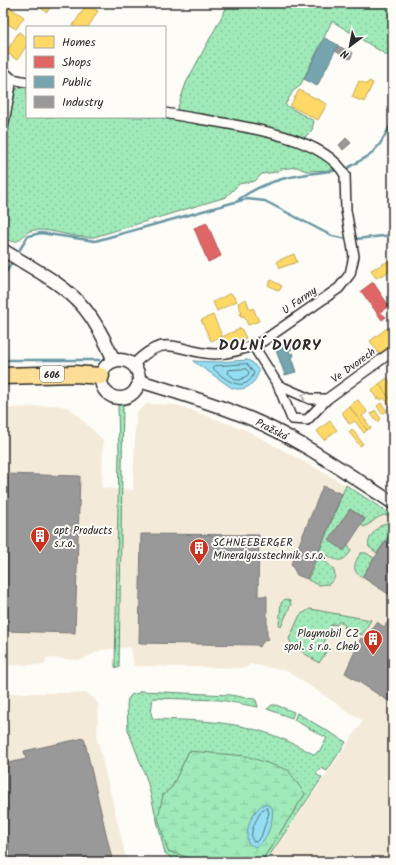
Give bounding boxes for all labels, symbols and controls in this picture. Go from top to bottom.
legend [26,26,166,118]
north arrow [330,26,370,66]
text: Homes [62,33,96,52]
text: N [337,44,353,63]
text: Shops [62,53,91,72]
text: Public [62,73,92,92]
text: Industry [62,93,104,112]
street label: U Farmy [278,282,322,320]
district label: DOLNÍ DVORY [218,334,322,358]
street label: Ve Dvorech [328,343,380,388]
road number: 606 [40,366,64,382]
one-way arrow [300,393,308,401]
street label: Pražská [252,414,293,447]
place label: apt Products s.r.o. [54,522,113,553]
building icon: apt Products s.r.o. [29,525,51,553]
place label: SCHNEEBERGER Mineralgusstechnik s.r.o. [213,534,326,565]
building icon: SCHNEEBERGER Mineralgusstechnik s.r.o. [188,537,210,565]
place label: Playmobil CZ spol. s r.o. Cheb [284,625,359,656]
building icon: Playmobil CZ spol. s r.o. Cheb [362,628,384,656]

